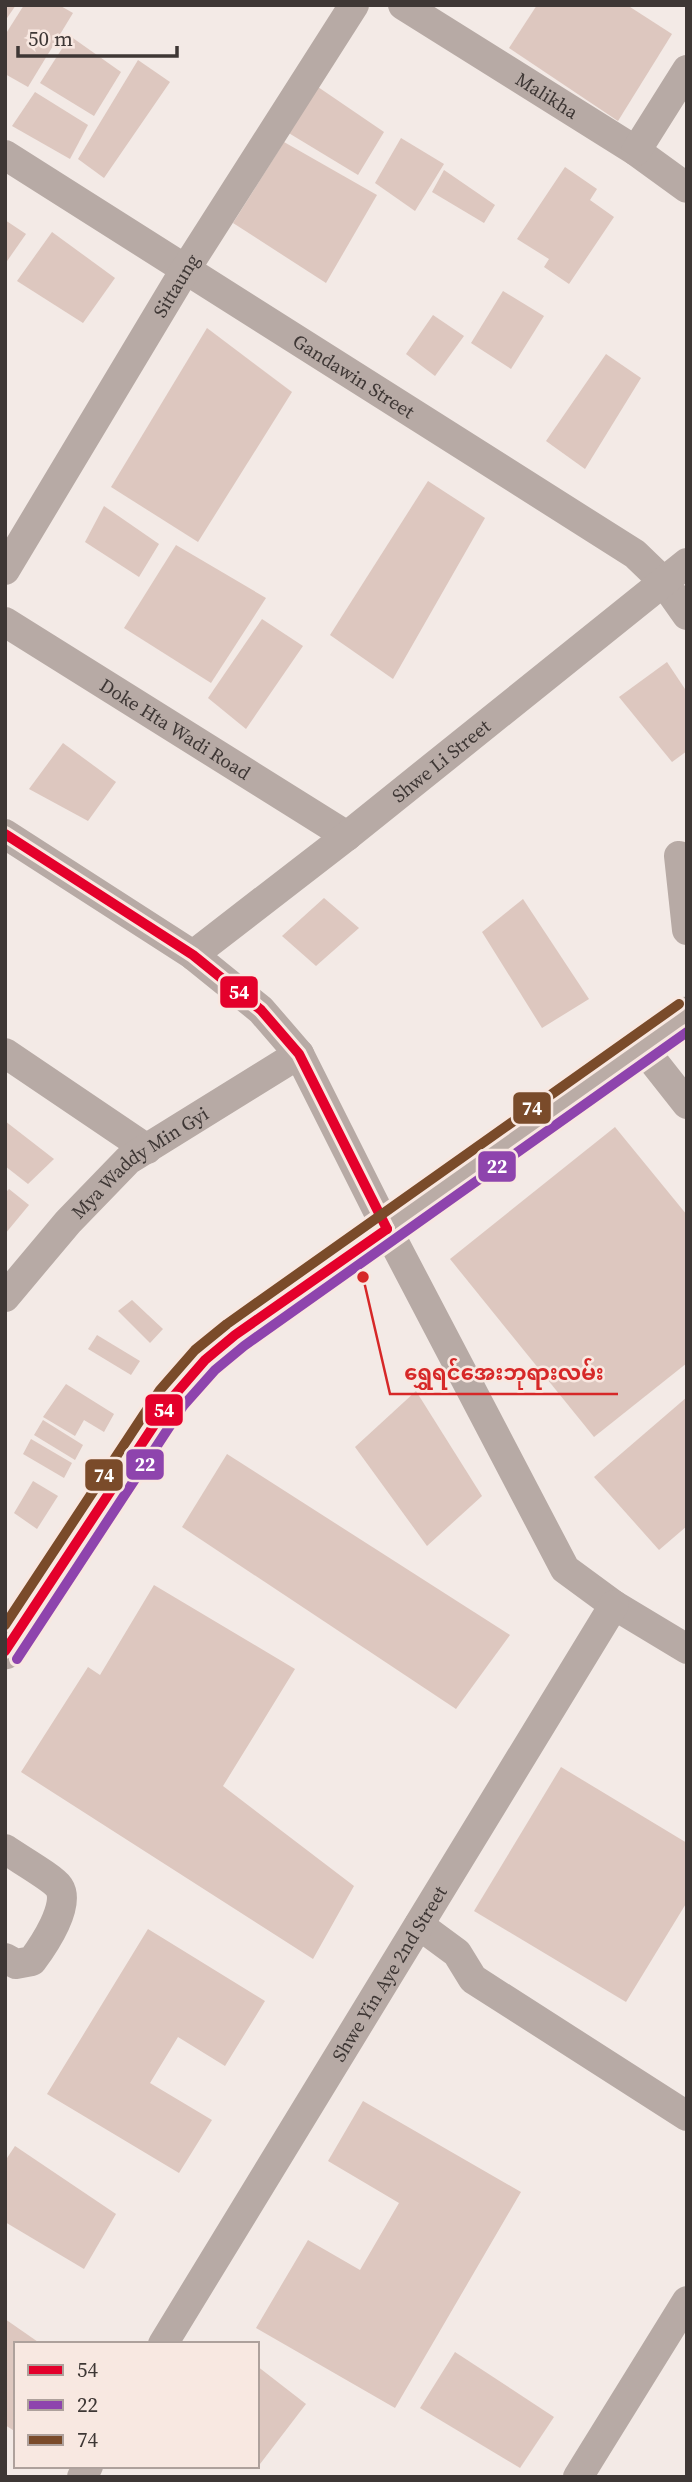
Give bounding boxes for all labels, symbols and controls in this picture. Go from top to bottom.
scale bar [18,14,177,58]
text: 50 m [28,24,73,53]
street label: Malikha [511,66,584,125]
street label: Sittaung [147,248,205,322]
street label: Gandawin Street [288,328,420,425]
street label: Doke Hta Wadi Road [95,672,256,786]
street label: Shwe Li Street [386,713,496,808]
line badge: 54 [219,975,259,1009]
text: 54 [229,979,249,1005]
line badge: 74 [512,1091,552,1125]
text: 74 [522,1095,542,1121]
street label: Mya Waddy Min Gyi [65,1100,213,1224]
line badge: 22 [477,1150,517,1183]
text: 22 [487,1153,507,1179]
callout: ရွှေရင်အေးဘုရားလမ်း [390,1352,618,1394]
text: ရွှေရင်အေးဘုရားလမ်း [404,1357,604,1390]
line badge: 54 [144,1393,184,1427]
text: 54 [154,1397,174,1423]
line badge: 22 [125,1448,165,1481]
text: 22 [135,1451,155,1477]
line badge: 74 [84,1458,124,1492]
text: 74 [94,1462,114,1488]
street label: Shwe Yin Aye 2nd Street [325,1880,453,2066]
legend [14,2342,259,2468]
text: 54 [77,2355,98,2384]
text: 22 [77,2390,98,2419]
text: 74 [77,2425,98,2454]

